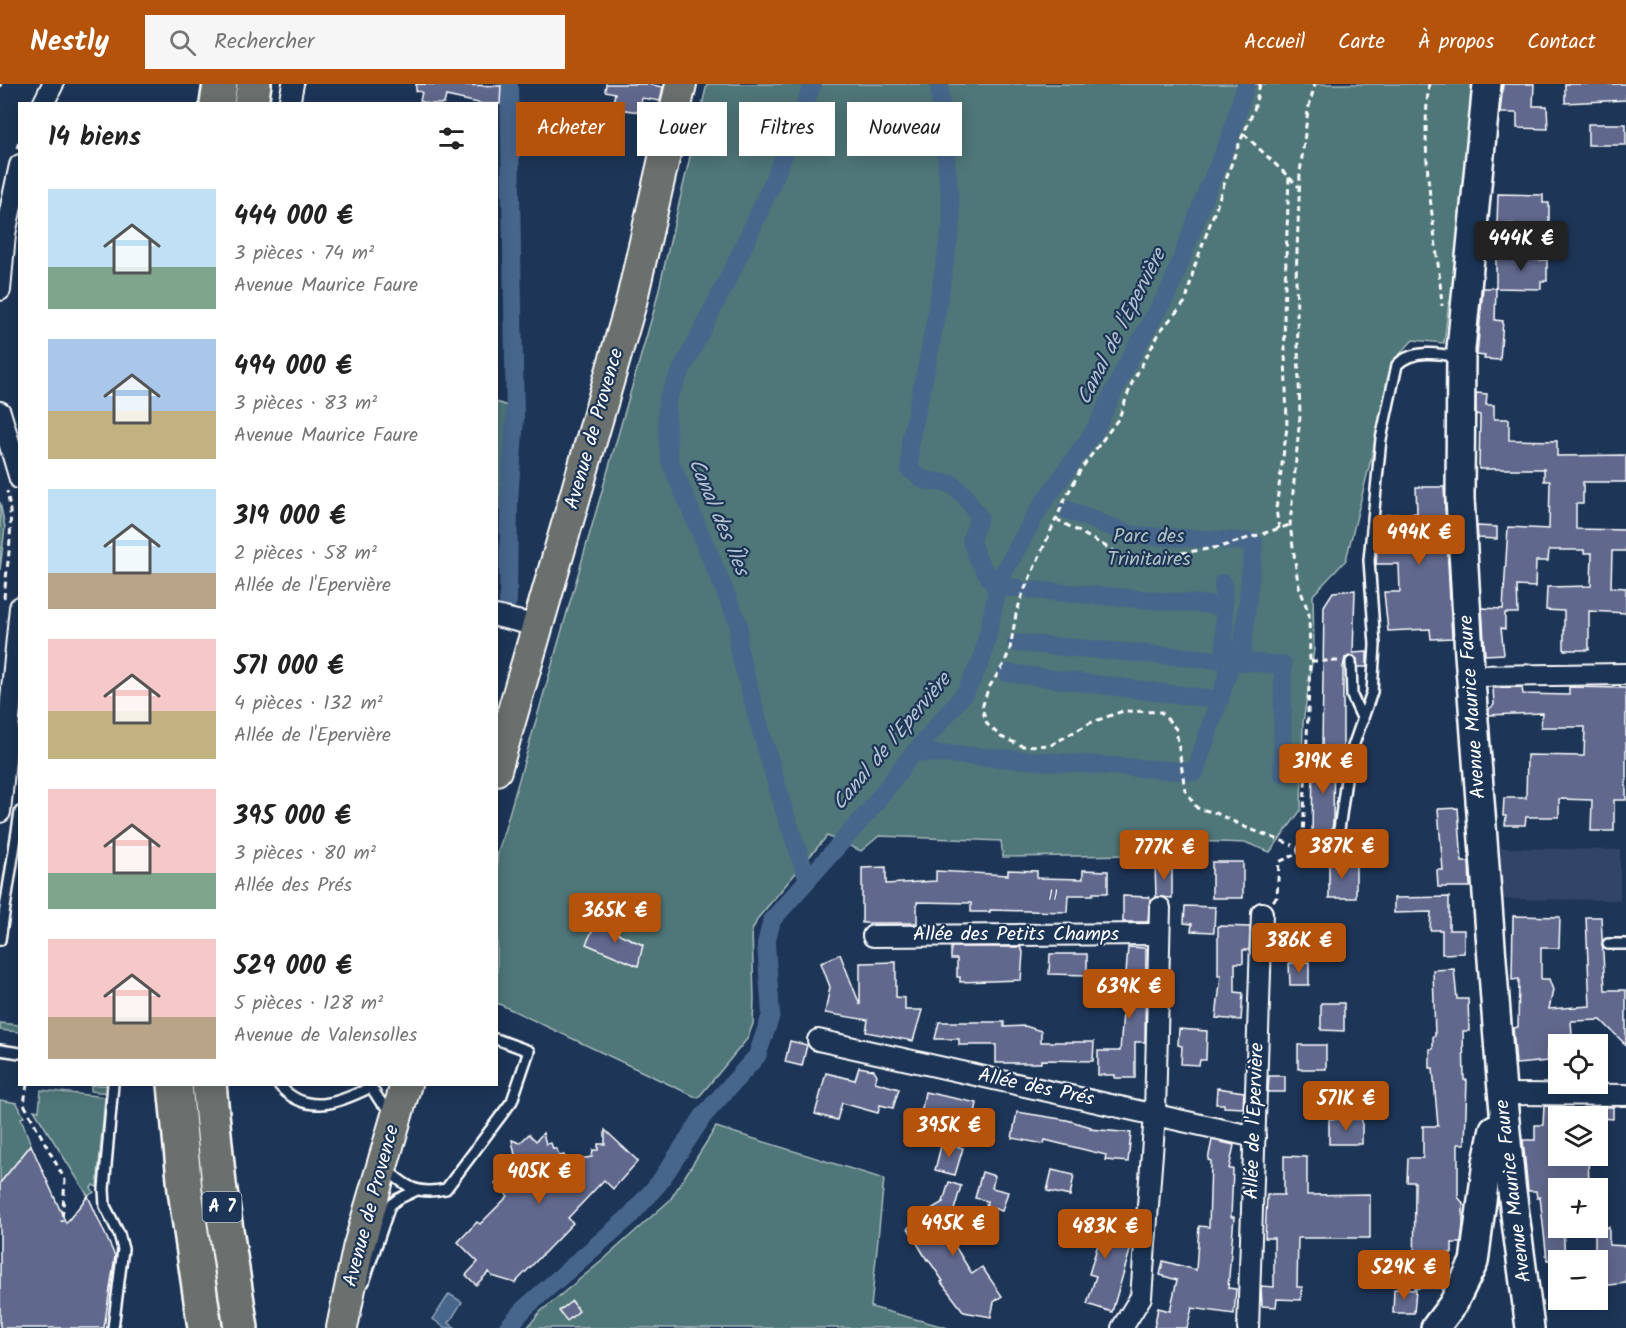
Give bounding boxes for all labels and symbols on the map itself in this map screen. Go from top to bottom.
pin: 444K € [1472,221,1570,272]
water label: Canal de l'Epervière [1068,241,1177,411]
street label: Avenue de Provence [557,345,633,513]
water label: Canal des Îles [679,453,758,583]
pin: 494K € [1370,515,1468,566]
park label: Parc des Trinitaires [1107,521,1191,576]
street label: Avenue Maurice Faure [1451,614,1495,800]
water label: Canal de l'Epervière [824,664,961,818]
pin: 319K € [1274,744,1372,795]
pin: 387K € [1293,829,1391,880]
pin: 777K € [1115,830,1213,881]
house number: 11 [1048,883,1058,908]
pin: 365K € [566,893,664,944]
street label: Allée des Petits Champs [913,919,1119,951]
pin: 386K € [1250,923,1348,974]
pin: 639K € [1080,969,1178,1020]
street label: Allée de l'Epervière [1236,1042,1274,1200]
street label: Allée des Prés [975,1060,1098,1116]
pin: 571K € [1297,1081,1395,1132]
street label: Avenue Maurice Faure [1487,1098,1541,1284]
pin: 395K € [900,1108,998,1159]
street label: Avenue de Provence [335,1121,409,1291]
pin: 405K € [490,1154,588,1205]
road number: A 7 [202,1192,242,1222]
pin: 495K € [904,1206,1002,1257]
pin: 483K € [1056,1209,1154,1260]
pin: 529K € [1355,1250,1453,1301]

